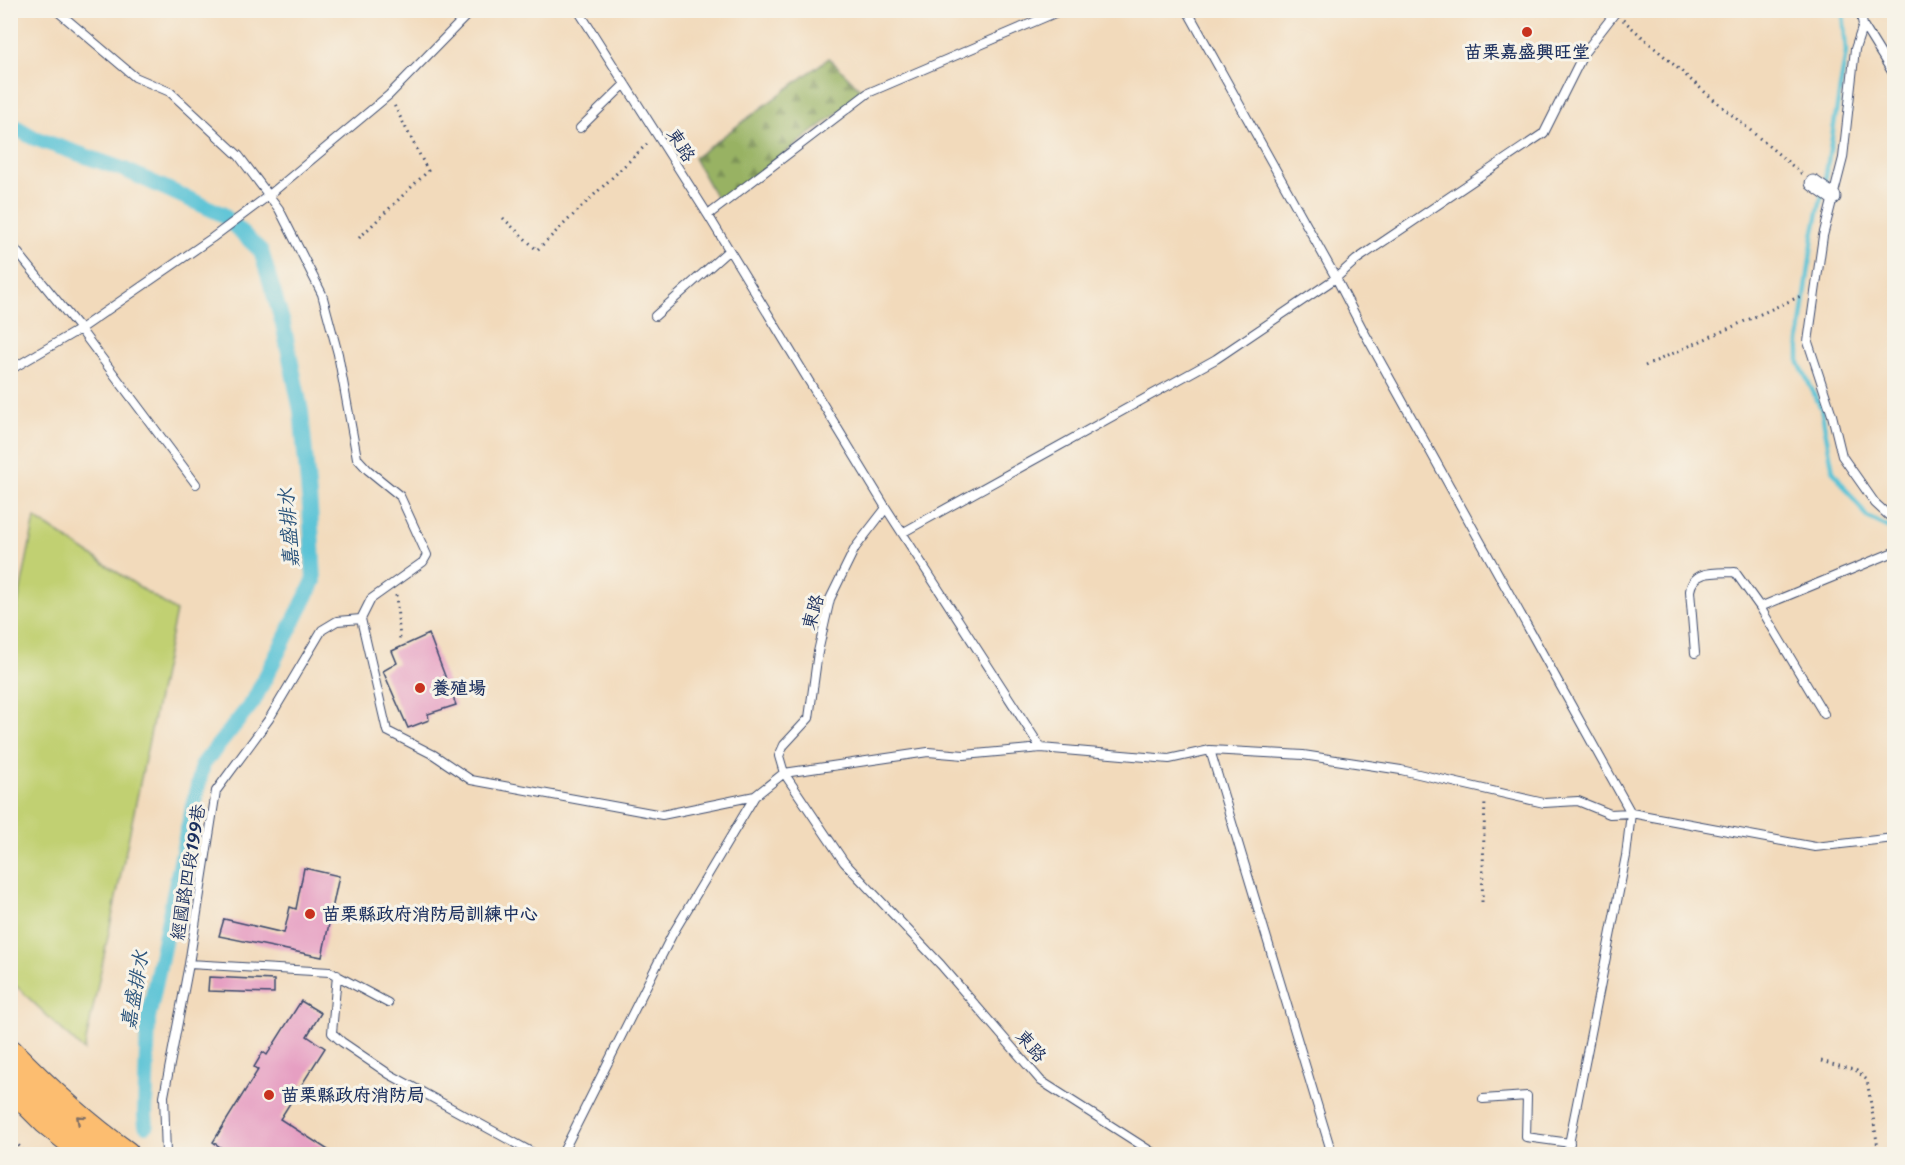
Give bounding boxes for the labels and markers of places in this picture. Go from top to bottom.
marker: 苗栗嘉盛興旺堂 [1520,25,1534,39]
place label: 苗栗嘉盛興旺堂 [1464,36,1590,68]
place label: 養殖場 [432,672,486,704]
marker: 養殖場 [413,681,427,695]
place label: 苗栗縣政府消防局訓練中心 [322,898,538,930]
marker: 苗栗縣政府消防局訓練中心 [303,907,317,921]
place label: 苗栗縣政府消防局 [281,1079,425,1111]
marker: 苗栗縣政府消防局 [262,1088,276,1102]

